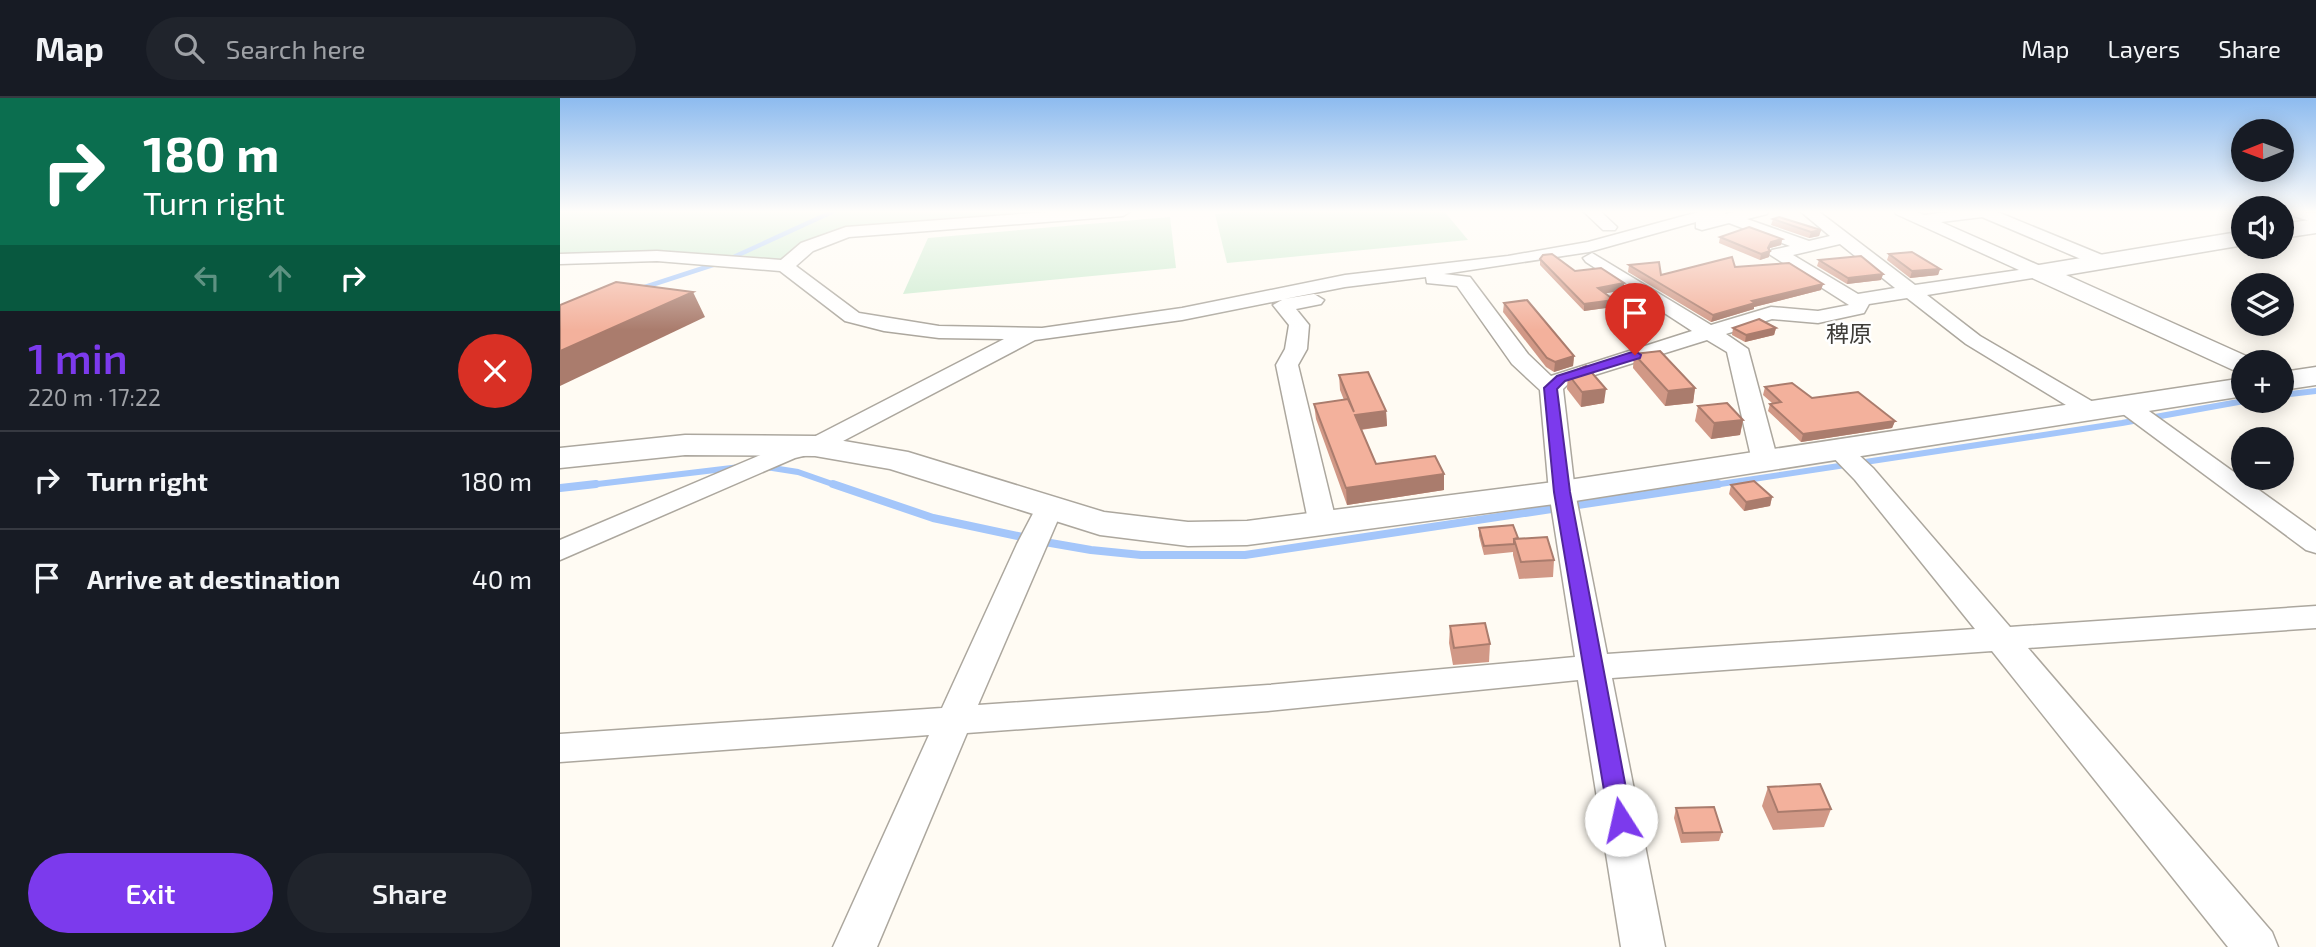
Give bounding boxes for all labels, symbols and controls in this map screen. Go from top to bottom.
search box [146,17,636,80]
text: Map [35,28,104,68]
icon: search [170,29,208,67]
text: Search here [226,33,365,64]
text: Map [2021,34,2069,63]
text: Layers [2107,34,2180,63]
text: Share [2218,34,2281,63]
north arrow [2231,119,2294,182]
map controls [2231,119,2294,490]
text: 180 m [143,123,279,182]
icon: right [28,126,119,217]
text: Turn right [143,183,285,221]
button: sound [2231,196,2294,259]
icon: left [188,259,226,297]
icon: ahead [261,259,299,297]
icon: right [334,259,372,297]
button: layers [2231,273,2294,336]
pin [1605,283,1665,355]
icon: arrive [1616,294,1654,332]
district label: 稗原 [1826,319,1872,347]
text: 1 min [28,332,128,382]
button: close [458,334,532,408]
button: + [2231,350,2294,413]
text: 220 m · 17:22 [28,383,161,411]
button: − [2231,427,2294,490]
icon: right [28,461,66,499]
text: Turn right [87,465,208,496]
text: 180 m [462,465,532,496]
icon: arrive [28,559,66,597]
text: Arrive at destination [87,563,340,594]
text: 40 m [472,563,532,594]
position arrow [1584,783,1658,857]
button: Exit [28,853,273,933]
button: Share [287,853,532,933]

